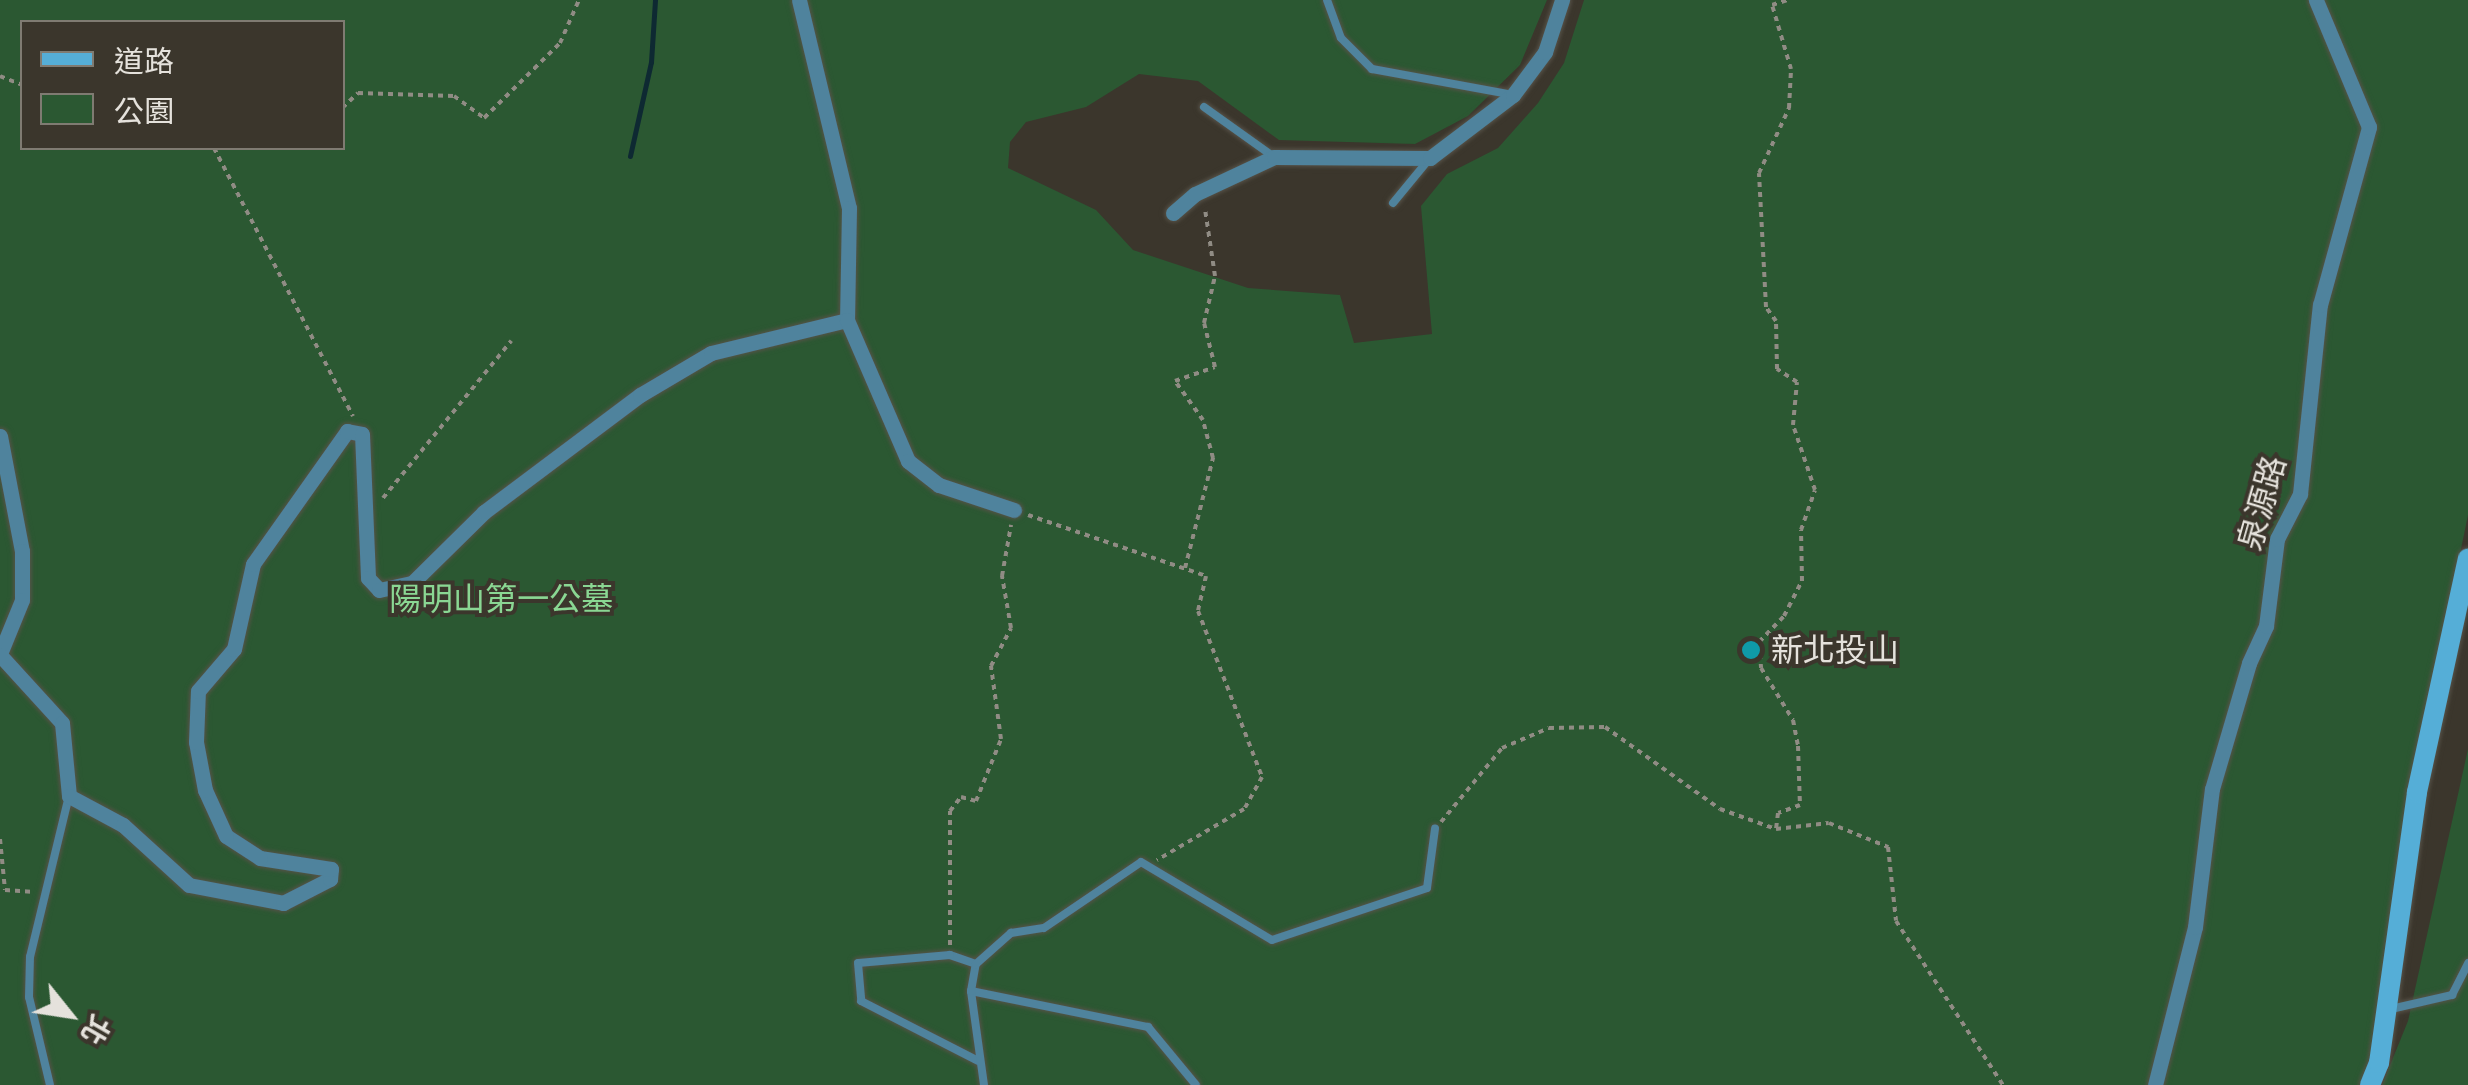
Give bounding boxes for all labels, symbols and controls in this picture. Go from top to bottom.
legend [20,20,345,150]
text: 道路 [114,42,174,81]
text: 公園 [114,92,174,131]
street label: 泉源路 [2230,452,2294,554]
park label: 陽明山第一公墓 [389,580,613,618]
place label: 新北投山 [1771,631,1899,669]
marker: 新北投山 [1740,639,1762,661]
north arrow [20,965,120,1065]
text: 北 [73,1009,119,1051]

